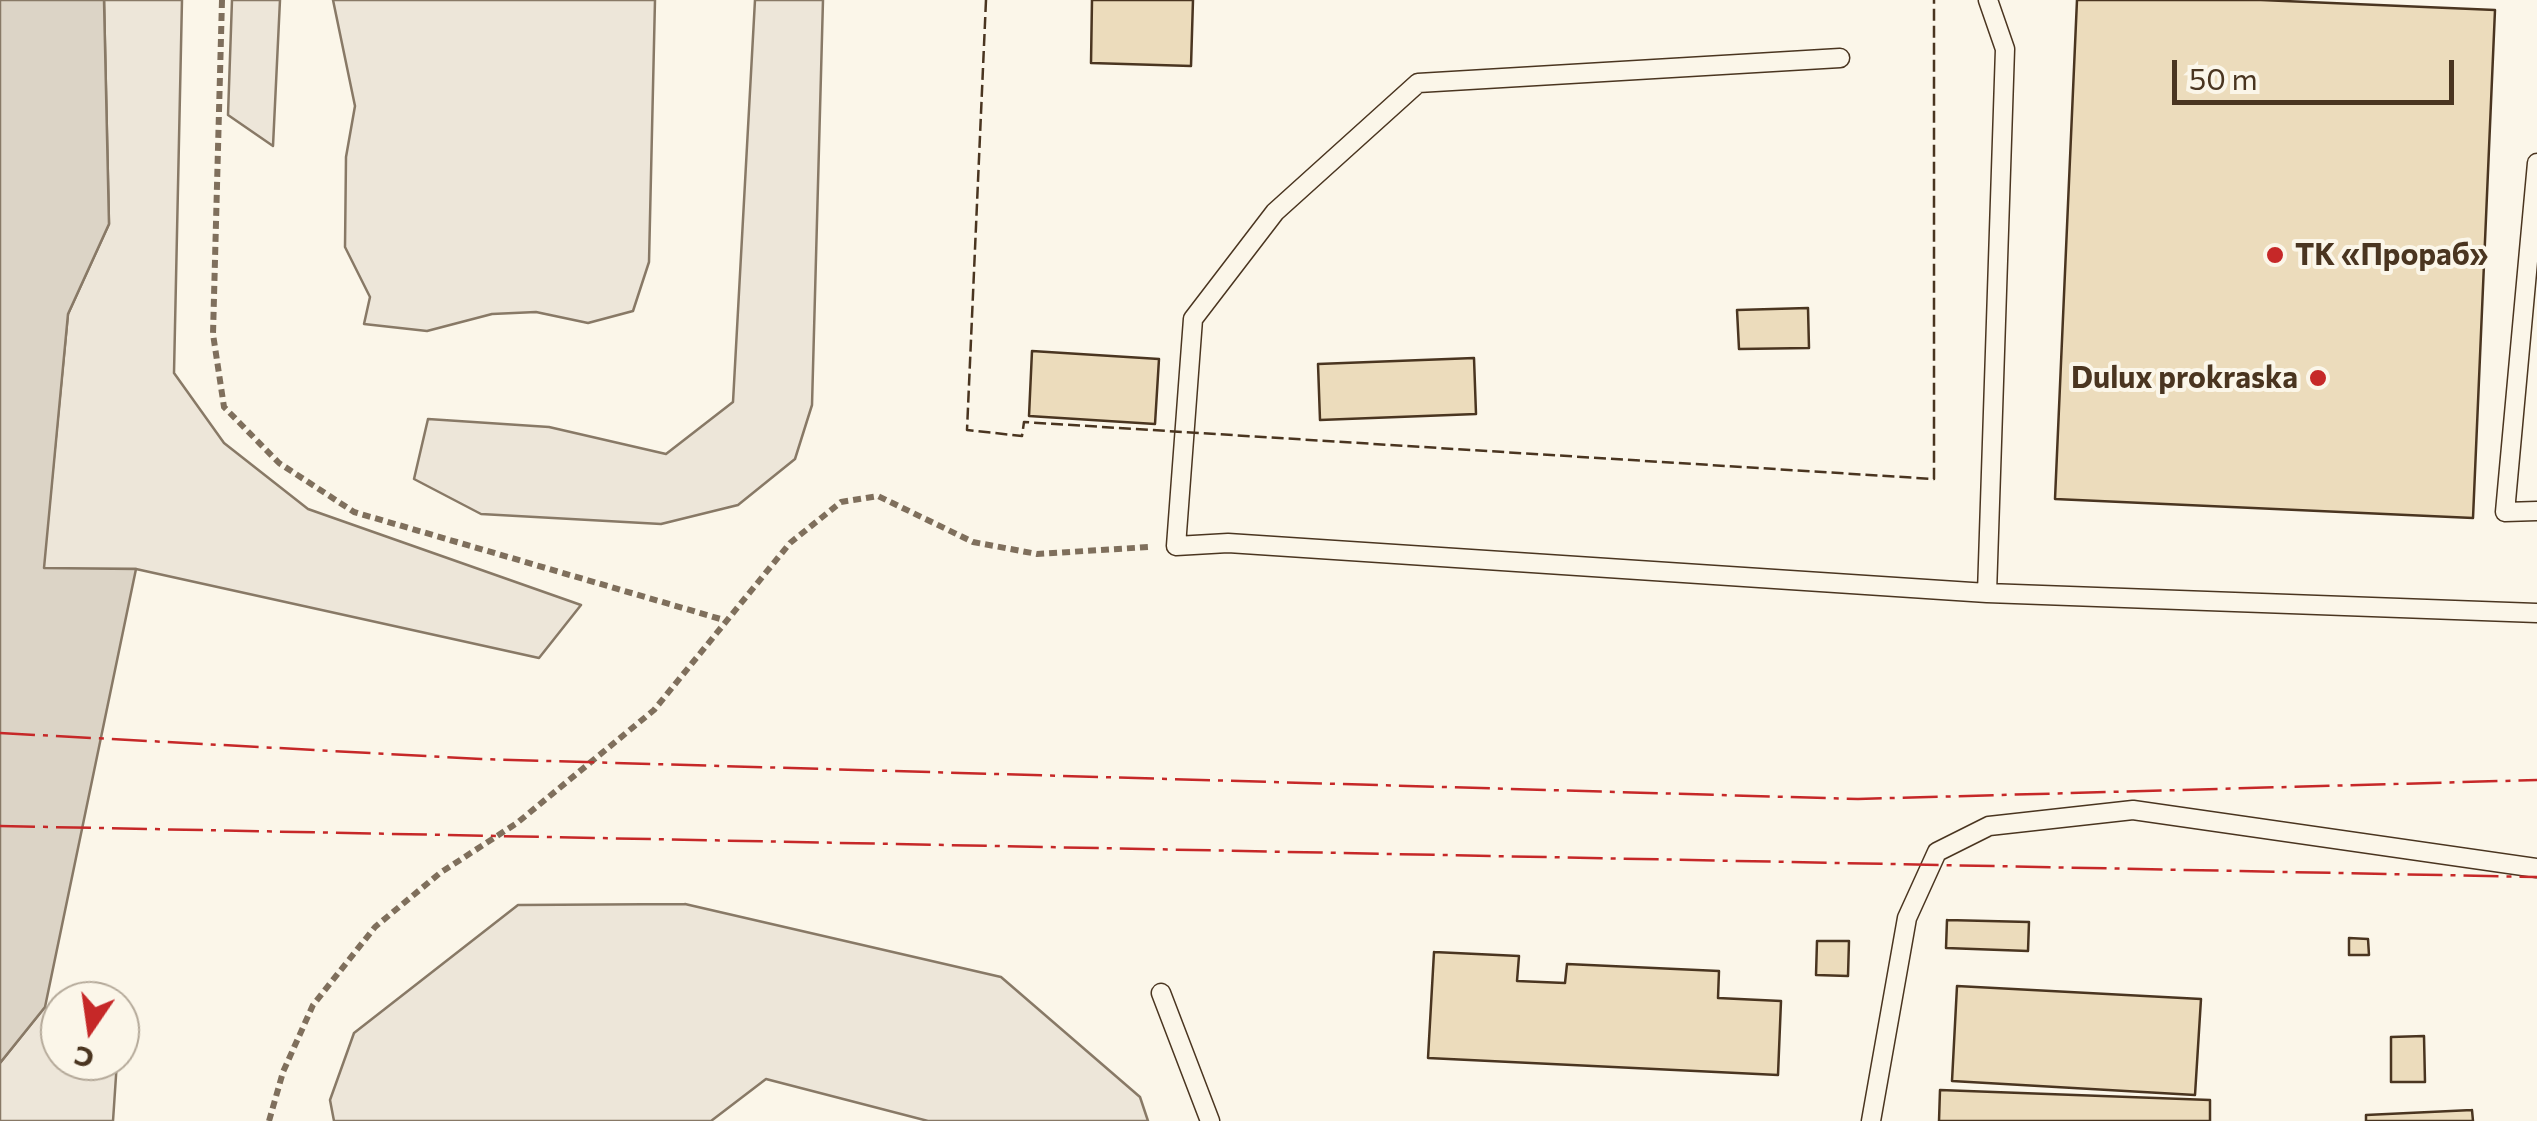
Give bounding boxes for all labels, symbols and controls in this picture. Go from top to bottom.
scale bar [2177,40,2460,102]
text: 50 m [2189,59,2258,96]
place label: ТК «Прораб» [2295,237,2488,273]
marker: ТК «Прораб» [2264,244,2286,266]
place label: Dulux prokraska [2071,360,2298,396]
marker: Dulux prokraska [2307,367,2329,389]
north arrow [40,981,140,1081]
text: С [71,1040,97,1077]

